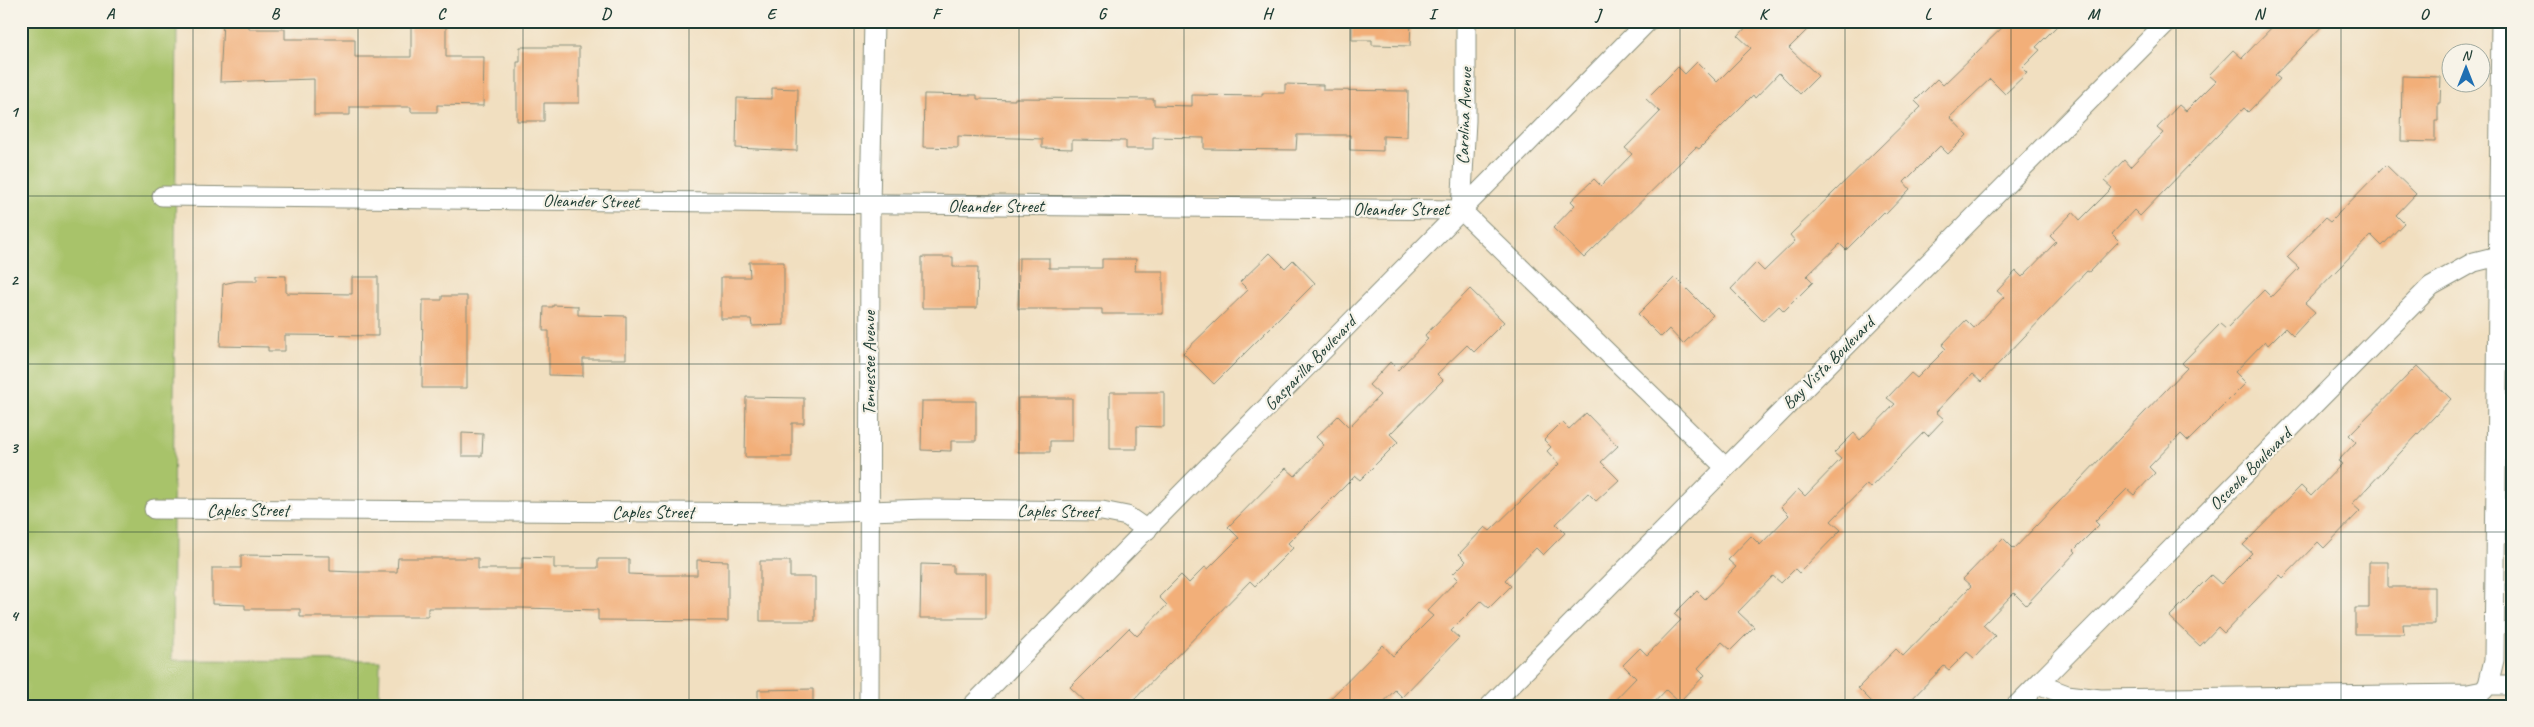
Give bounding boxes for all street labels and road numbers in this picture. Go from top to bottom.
street label: Carolina Avenue [1451,66,1477,165]
street label: Oleander Street [543,189,641,213]
street label: Oleander Street [948,195,1046,217]
street label: Oleander Street [1353,198,1451,220]
street label: Gasparilla Boulevard [1259,309,1363,415]
street label: Tennessee Avenue [858,310,880,415]
street label: Bay Vista Boulevard [1777,310,1881,414]
street label: Osceola Boulevard [2204,421,2298,515]
street label: Caples Street [207,499,292,521]
street label: Caples Street [1017,499,1102,523]
street label: Caples Street [612,501,697,523]

